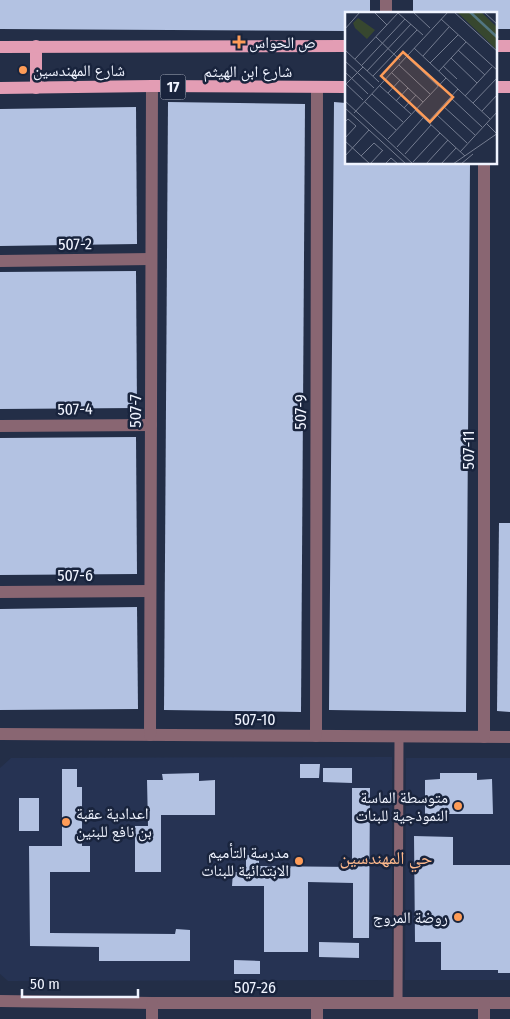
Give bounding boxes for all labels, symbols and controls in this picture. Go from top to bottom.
inset map [345,12,498,165]
place label: ص الحواس [249,33,316,53]
marker: ص الحواس [233,36,245,48]
place label: شارع المهندسين [33,61,125,81]
street label: شارع ابن الهيثم [204,62,292,82]
marker: شارع المهندسين [17,64,29,76]
road number: 17 [160,74,186,100]
street label: 507-2 [58,234,92,254]
street label: 507-7 [126,394,145,428]
street label: 507-9 [291,394,310,430]
street label: 507-4 [57,399,93,419]
street label: 507-11 [459,431,478,469]
street label: 507-6 [57,566,93,585]
street label: 507-10 [234,710,276,729]
place label: متوسطة الماسة النموذجية للبنات [355,788,448,825]
marker: متوسطة الماسة النموذجية للبنات [452,800,464,812]
place label: اعدادية عقبة بن نافع للبنين [76,804,152,842]
marker: اعدادية عقبة بن نافع للبنين [60,816,72,828]
place label: مدرسة التأميم الابتدائية للبنات [201,843,289,880]
district label: حي المهندسين [339,847,433,873]
marker: مدرسة التأميم الابتدائية للبنات [293,855,305,867]
place label: روضة المروج [373,908,448,928]
marker: روضة المروج [452,911,464,923]
scale bar [22,966,139,998]
text: 50 m [30,975,60,993]
street label: 507-26 [234,978,276,997]

